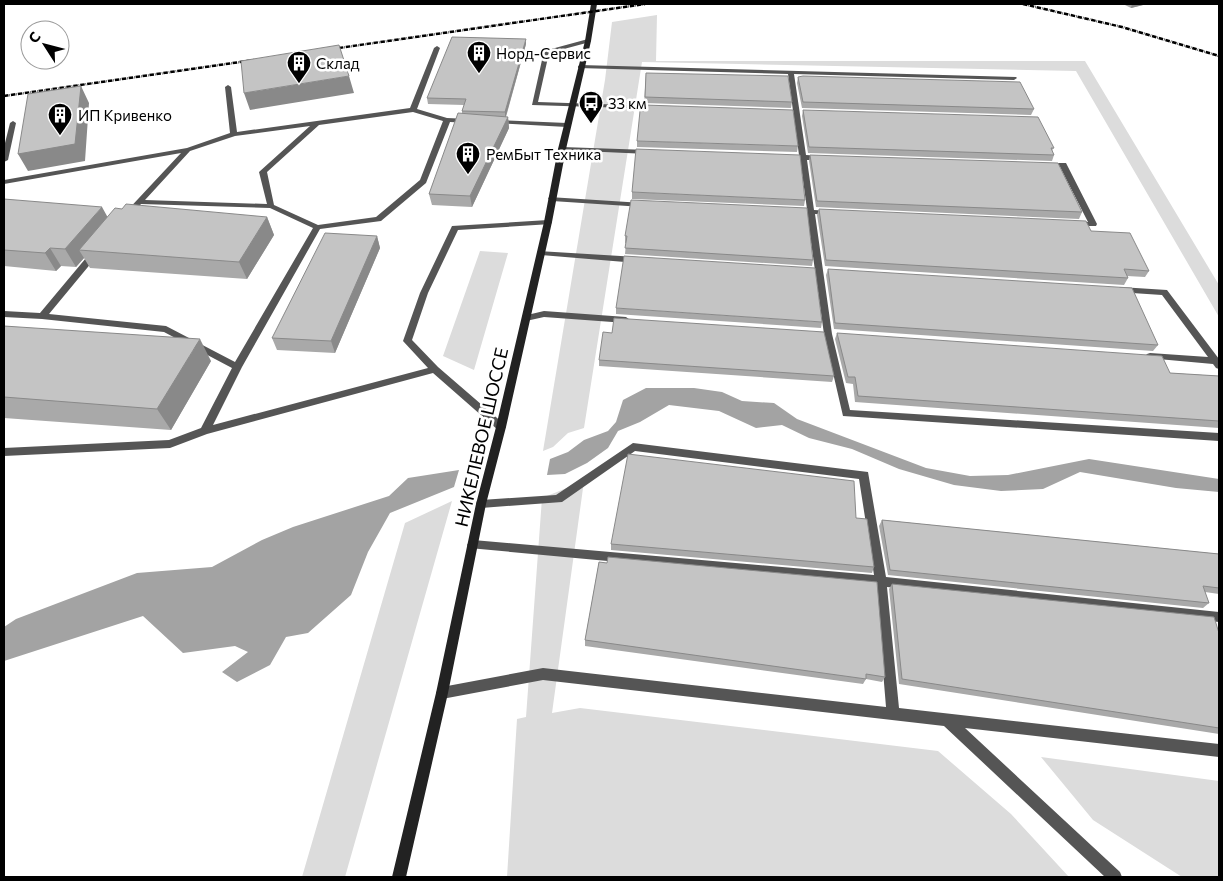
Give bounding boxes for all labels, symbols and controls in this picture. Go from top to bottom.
north arrow [20,20,70,70]
text: С [24,28,44,46]
building icon: Норд-Сервис [466,40,492,74]
place label: Норд-Сервис [496,44,591,62]
building icon: Склад [286,50,312,84]
place label: Склад [316,54,360,72]
bus stop icon: 33 км [578,90,604,124]
place label: 33 км [608,94,647,112]
building icon: ИП Кривенко [47,102,73,136]
place label: ИП Кривенко [78,106,172,124]
building icon: РемБыт Техника [455,141,481,175]
place label: РемБыт Техника [486,145,601,163]
street label: НИКЕЛЕВОЕ ШОССЕ [450,345,512,529]

